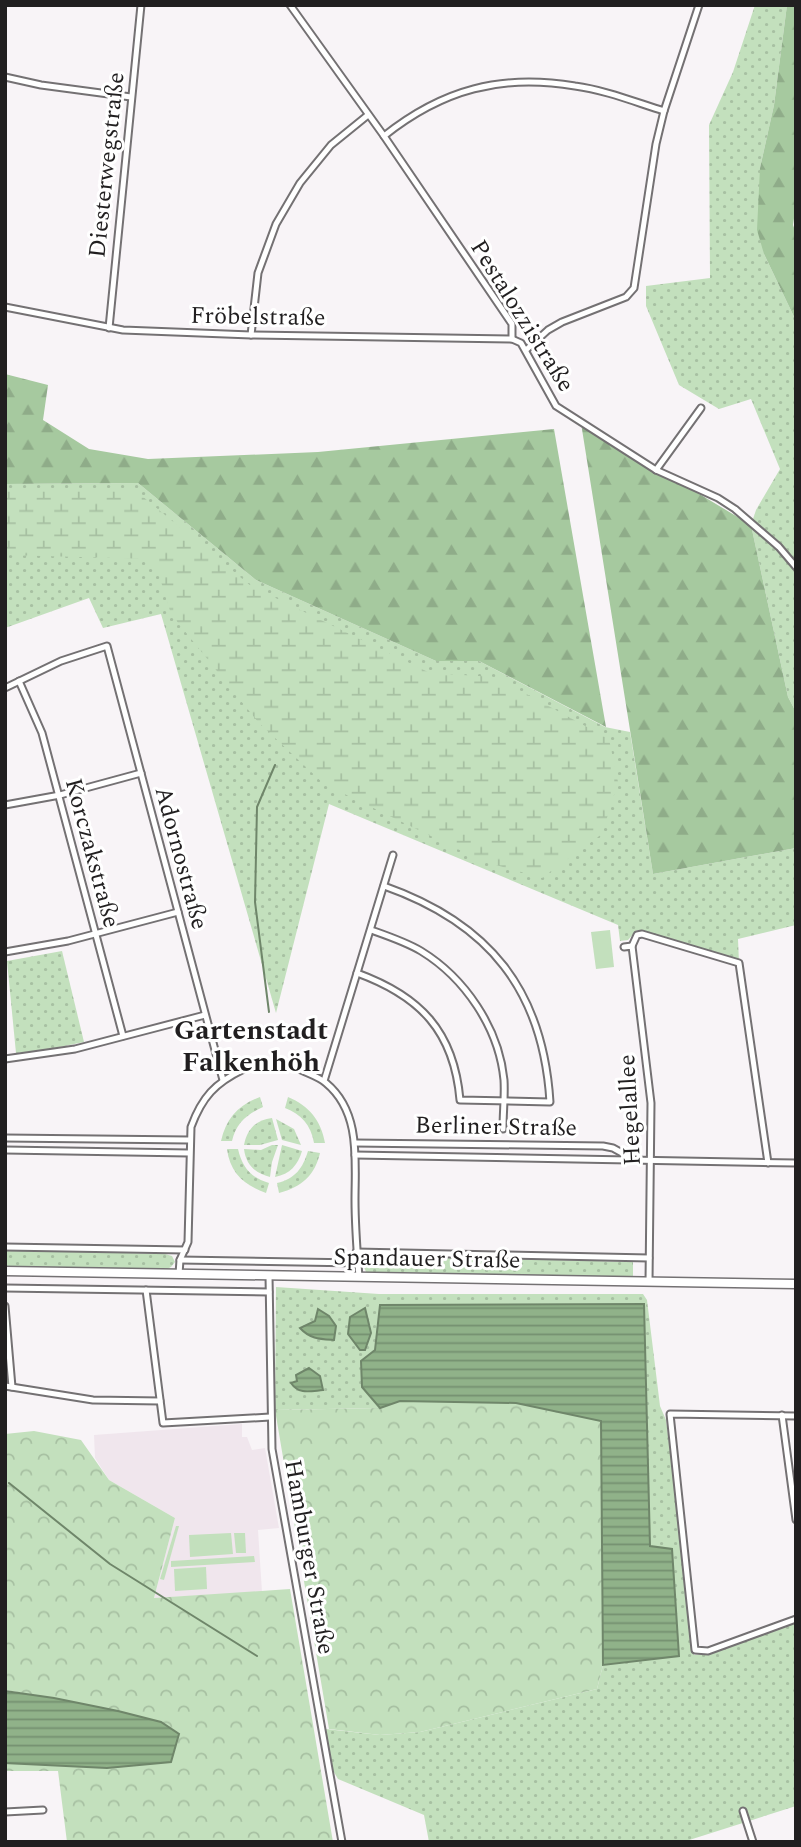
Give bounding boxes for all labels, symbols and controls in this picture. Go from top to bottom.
street label: Diesterwegstraße [79,70,135,260]
street label: Pestalozzistraße [461,233,583,399]
street label: Fröbelstraße [190,298,326,336]
street label: Korczakstraße [55,774,129,932]
street label: Adornostraße [145,782,217,934]
district label: Gartenstadt Falkenhöh [174,1009,328,1084]
street label: Hegelallee [609,1053,651,1167]
street label: Berliner Straße [415,1108,577,1146]
street label: Spandauer Straße [333,1239,521,1279]
street label: Hamburger Straße [274,1457,344,1657]

